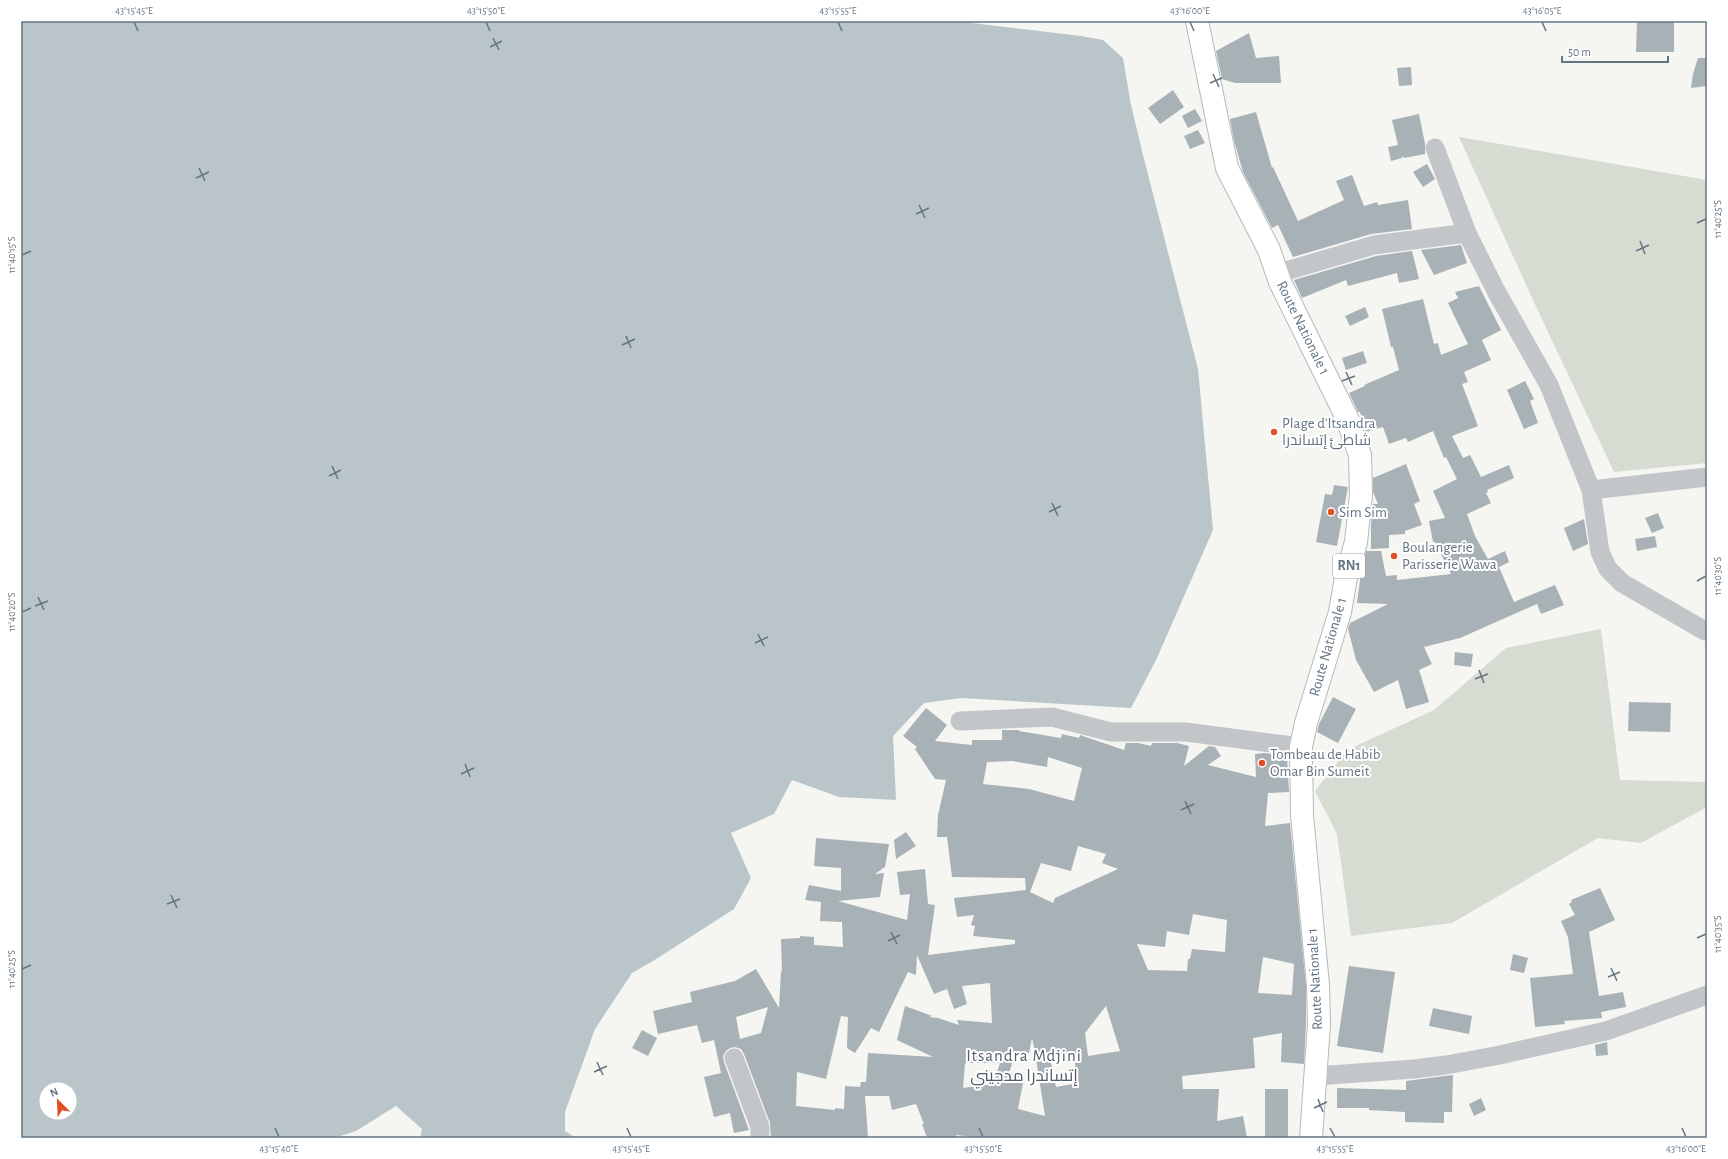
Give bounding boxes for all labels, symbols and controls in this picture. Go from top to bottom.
text: 43°15'45"E [115,6,153,16]
text: 43°15'50"E [467,6,505,16]
text: 43°15'55"E [819,6,857,16]
text: 43°16'00"E [1170,6,1210,16]
text: 43°16'05"E [1523,6,1562,16]
scale bar [1562,38,1668,64]
text: 50 m [1568,46,1591,58]
text: 11°40'25"S [1713,200,1723,238]
text: 11°40'15"S [7,236,17,273]
street label: Route Nationale 1 [1274,279,1332,377]
place label: Plage d'Itsandra شاطئ إتساندرا [1282,416,1376,450]
marker: Plage d'Itsandra شاطئ إتساندرا [1269,427,1279,437]
place label: Sim Sim [1339,505,1387,520]
marker: Sim Sim [1326,507,1336,517]
place label: Boulangerie Parisserie Wawa [1402,540,1497,572]
marker: Boulangerie Parisserie Wawa [1389,551,1399,561]
road number: RN1 [1333,554,1365,578]
text: 11°40'30"S [1713,556,1723,595]
text: 11°40'20"S [7,592,17,631]
street label: Route Nationale 1 [1307,596,1349,698]
place label: Tombeau de Habib Omar Bin Sumeit [1270,747,1381,779]
marker: Tombeau de Habib Omar Bin Sumeit [1257,758,1267,768]
text: 11°40'35"S [1713,915,1723,953]
street label: Route Nationale 1 [1305,928,1325,1030]
text: 11°40'25"S [7,950,17,988]
district label: Itsandra Mdjini إتساندرا مدجيني [966,1047,1082,1089]
north arrow [38,1081,78,1121]
text: N [48,1086,60,1099]
text: 43°15'40"E [260,1144,299,1154]
text: 43°15'45"E [612,1144,650,1154]
text: 43°15'50"E [964,1144,1002,1154]
text: 43°15'55"E [1316,1144,1354,1154]
text: 43°16'00"E [1666,1144,1706,1154]

